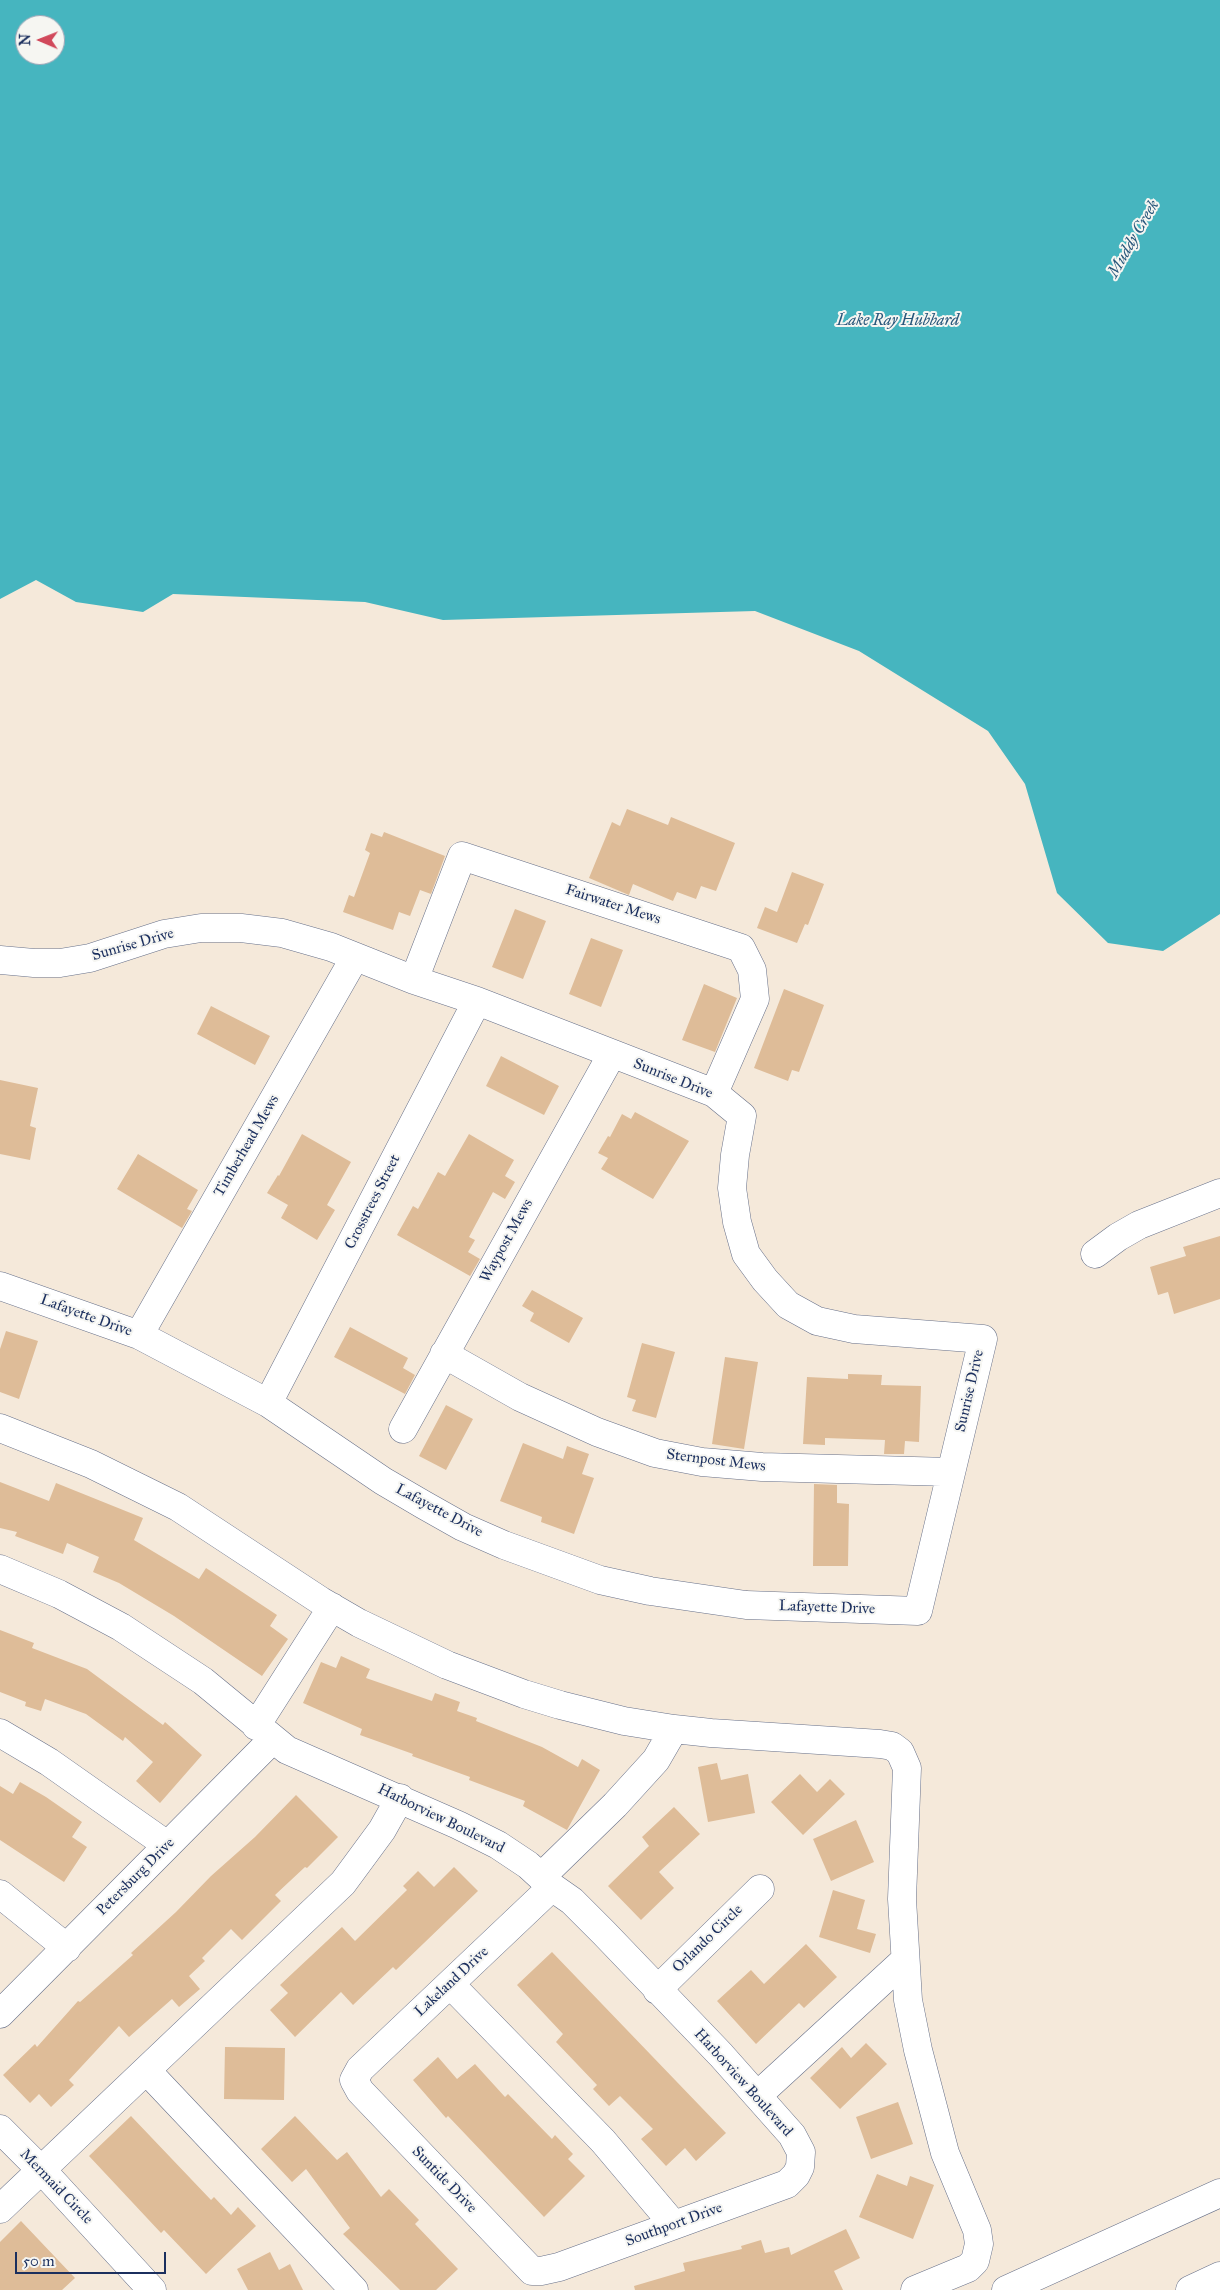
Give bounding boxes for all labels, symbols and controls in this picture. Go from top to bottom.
north arrow [15,15,65,65]
text: N [17,34,34,46]
water label: Muddy Creek [1104,197,1164,281]
water label: Lake Ray Hubbard [837,311,959,331]
street label: Fairwater Mews [563,881,663,929]
street label: Sunrise Drive [90,925,176,965]
street label: Sunrise Drive [631,1055,715,1103]
street label: Timberhead Mews [211,1092,283,1200]
street label: Crosstrees Street [341,1152,405,1252]
street label: Waypost Mews [477,1196,537,1286]
street label: Lafayette Drive [38,1291,134,1341]
street label: Sunrise Drive [952,1348,988,1434]
street label: Sternpost Mews [665,1446,767,1476]
street label: Lafayette Drive [392,1480,486,1542]
street label: Lafayette Drive [778,1597,876,1619]
street label: Harborview Boulevard [375,1781,507,1857]
street label: Petersburg Drive [93,1834,179,1920]
street label: Orlando Circle [669,1901,747,1977]
street label: Lakeland Drive [411,1943,493,2021]
street label: Harborview Boulevard [690,2025,796,2141]
street label: Suntide Drive [408,2143,480,2217]
street label: Mermaid Circle [16,2146,96,2228]
street label: Southport Drive [623,2199,725,2251]
scale bar [18,2242,169,2274]
text: 50 m [23,2252,55,2270]

